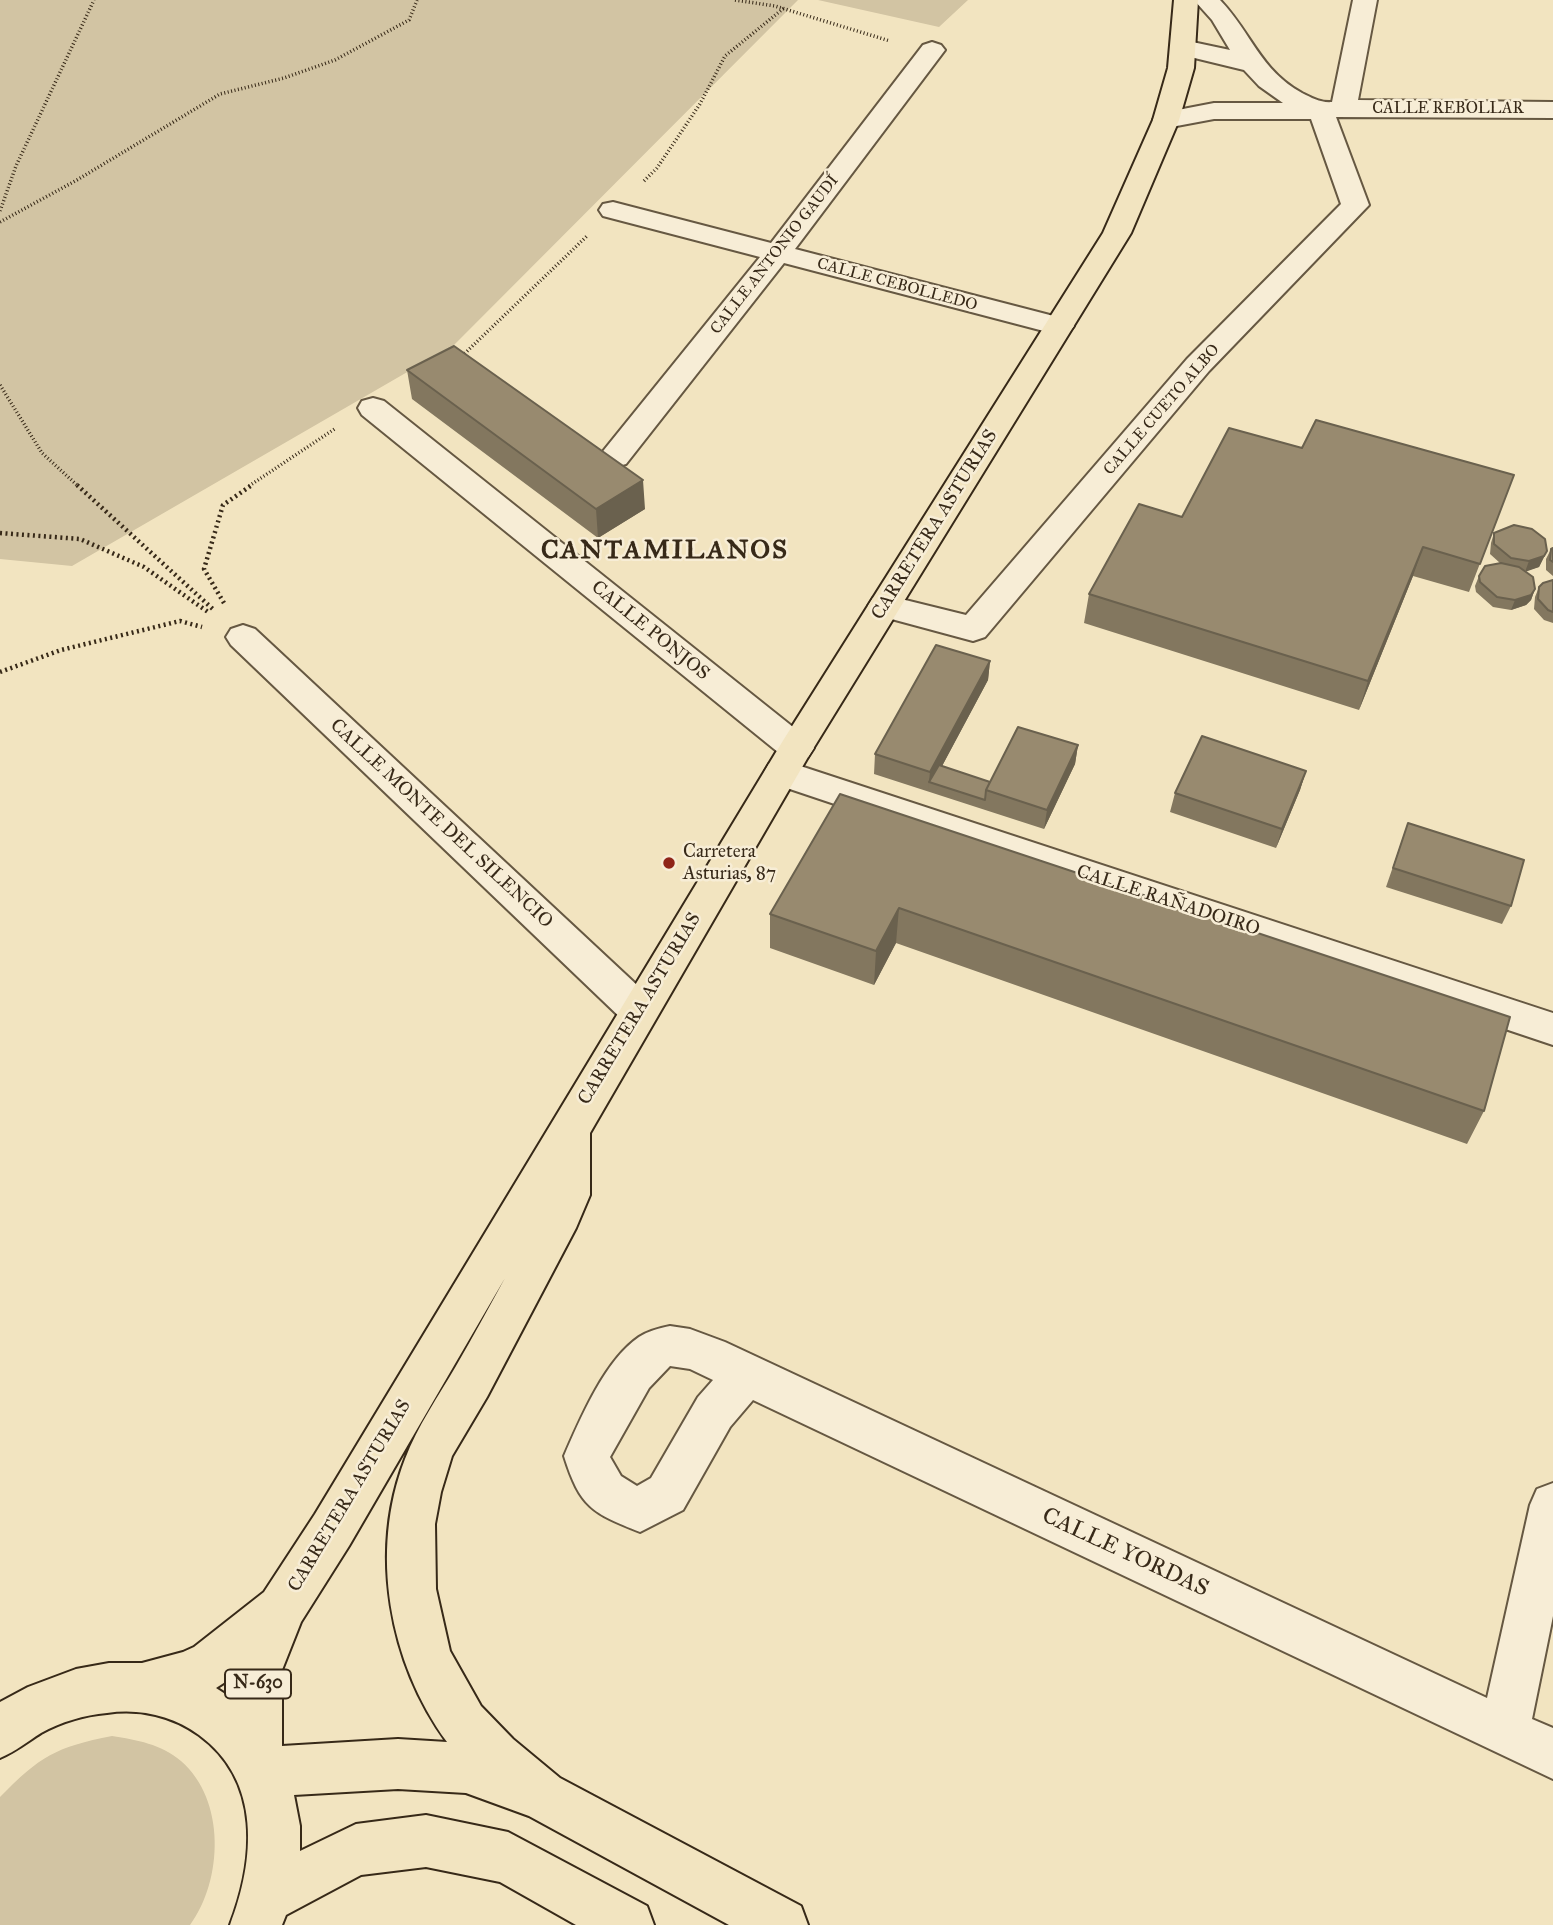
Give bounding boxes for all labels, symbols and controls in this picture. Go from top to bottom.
street label: CALLE REBOLLAR [1372,99,1524,119]
street label: CALLE ANTONIO GAUDÍ [707,171,843,339]
street label: CALLE CEBOLLEDO [815,254,979,316]
street label: CALLE CUETO ALBO [1100,341,1224,479]
street label: CARRETERA ASTURIAS [867,426,1003,624]
district label: CANTAMILANOS [542,536,788,568]
street label: CALLE PONJOS [586,576,714,686]
street label: CALLE MONTE DEL SILENCIO [325,715,557,933]
place label: Carretera Asturias, 87 [683,841,776,885]
marker: Carretera Asturias, 87 [661,855,677,871]
street label: CALLE RAÑADOIRO [1074,861,1262,941]
street label: CARRETERA ASTURIAS [574,909,706,1109]
street label: CARRETERA ASTURIAS [284,1396,416,1596]
street label: CALLE YORDAS [1037,1502,1213,1604]
road number: N-630 [225,1670,291,1699]

